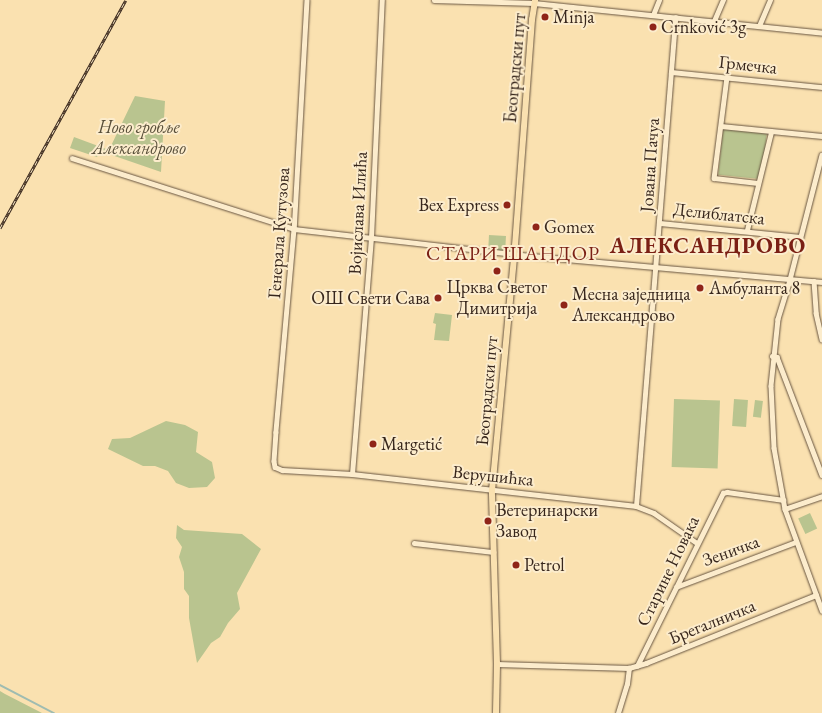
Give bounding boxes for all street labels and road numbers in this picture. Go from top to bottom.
street label: Београдски пут [499,12,531,124]
street label: Грмечка [718,51,778,79]
street label: Јована Пачуа [636,117,664,213]
street label: Војислава Илића [344,151,372,275]
street label: Генерала Кутузова [264,167,294,299]
street label: Делиблатска [672,198,766,230]
street label: Београдски пут [471,335,503,447]
street label: Верушићка [452,461,534,491]
street label: Старине Новака [632,512,704,630]
street label: Зеничка [700,531,762,571]
street label: Брегалничка [665,595,759,649]

